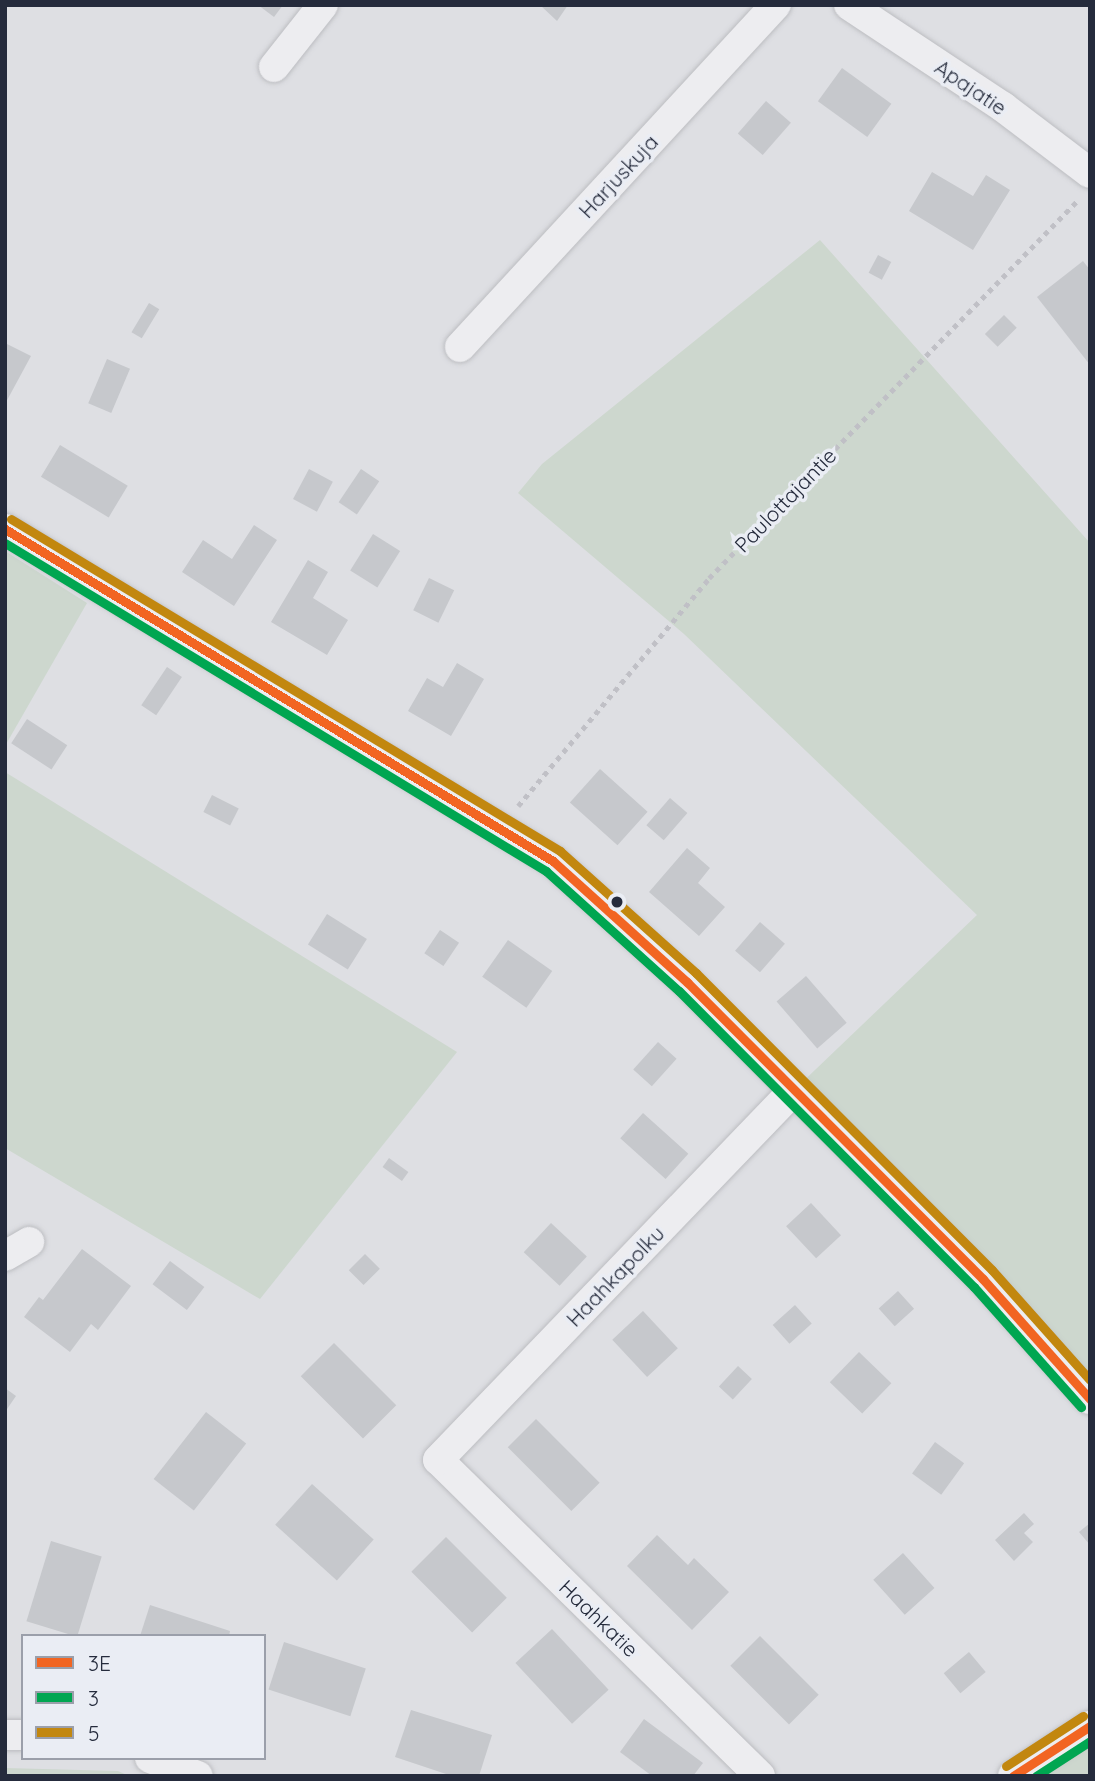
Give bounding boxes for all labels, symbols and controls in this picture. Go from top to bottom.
street label: Apajatie [930,54,1012,120]
street label: Harjuskuja [573,129,663,223]
street label: Paulottajantie [729,443,841,557]
unlabelled marker [610,895,624,909]
street label: Haahkapolku [561,1221,669,1331]
street label: Haahkatie [554,1574,644,1662]
legend [21,1634,266,1760]
text: 3E [88,1650,111,1676]
text: 3 [88,1685,99,1711]
text: 5 [88,1720,99,1746]

